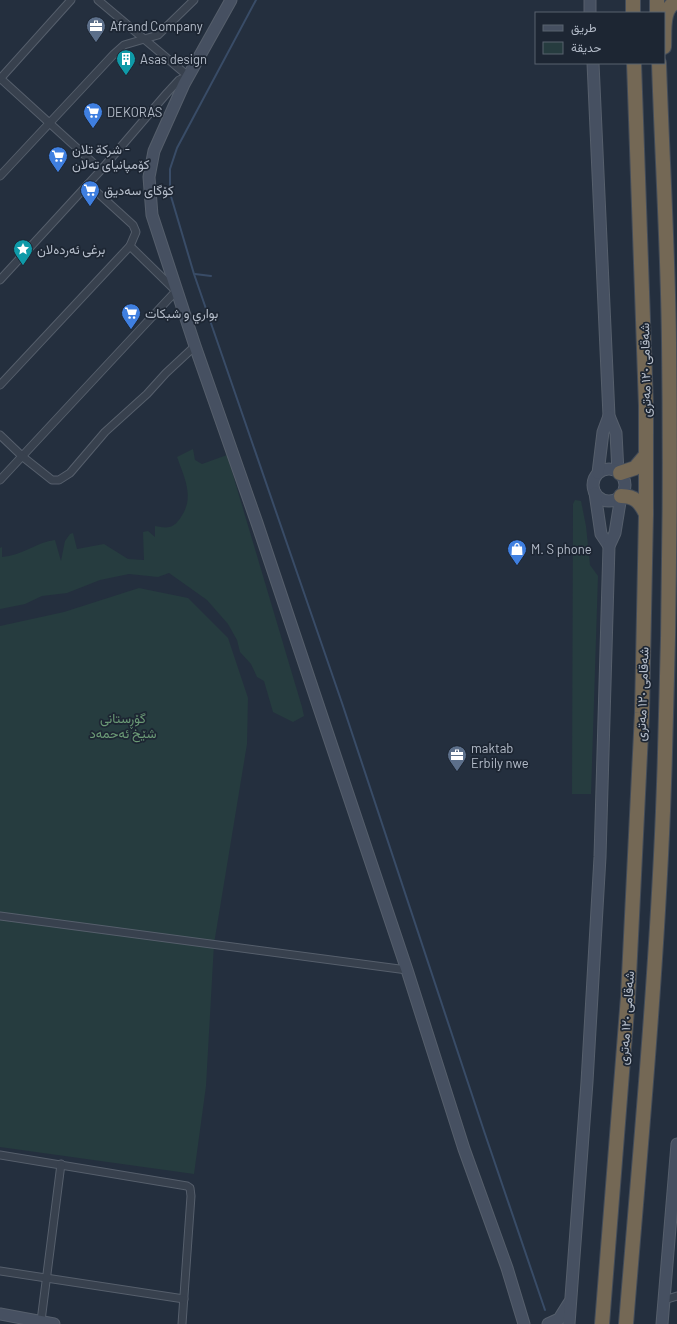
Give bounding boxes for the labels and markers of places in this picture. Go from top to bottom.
office icon: Afrand Company [85,15,107,43]
place label: Afrand Company [110,18,203,34]
building icon: Asas design [115,48,137,76]
place label: Asas design [140,51,207,67]
supermarket icon: DEKORAS [82,101,104,129]
place label: DEKORAS [107,104,162,120]
place label: شركة تلان - کۆمپانیای تەلان [72,141,150,174]
supermarket icon: شركة تلان - کۆمپانیای تەلان [47,145,69,173]
supermarket icon: کۆگای سەدیق [79,179,101,207]
place label: کۆگای سەدیق [104,182,174,199]
place icon: برغی ئەردەلان [12,238,34,266]
place label: برغی ئەردەلان [37,241,105,258]
supermarket icon: بواري و شبكات [120,302,142,330]
place label: بواري و شبكات [145,305,219,324]
shop icon: M. S phone [506,538,528,566]
place label: M. S phone [531,541,592,557]
place label: maktab Erbily nwe [471,740,529,771]
office icon: maktab Erbily nwe [446,744,468,772]

